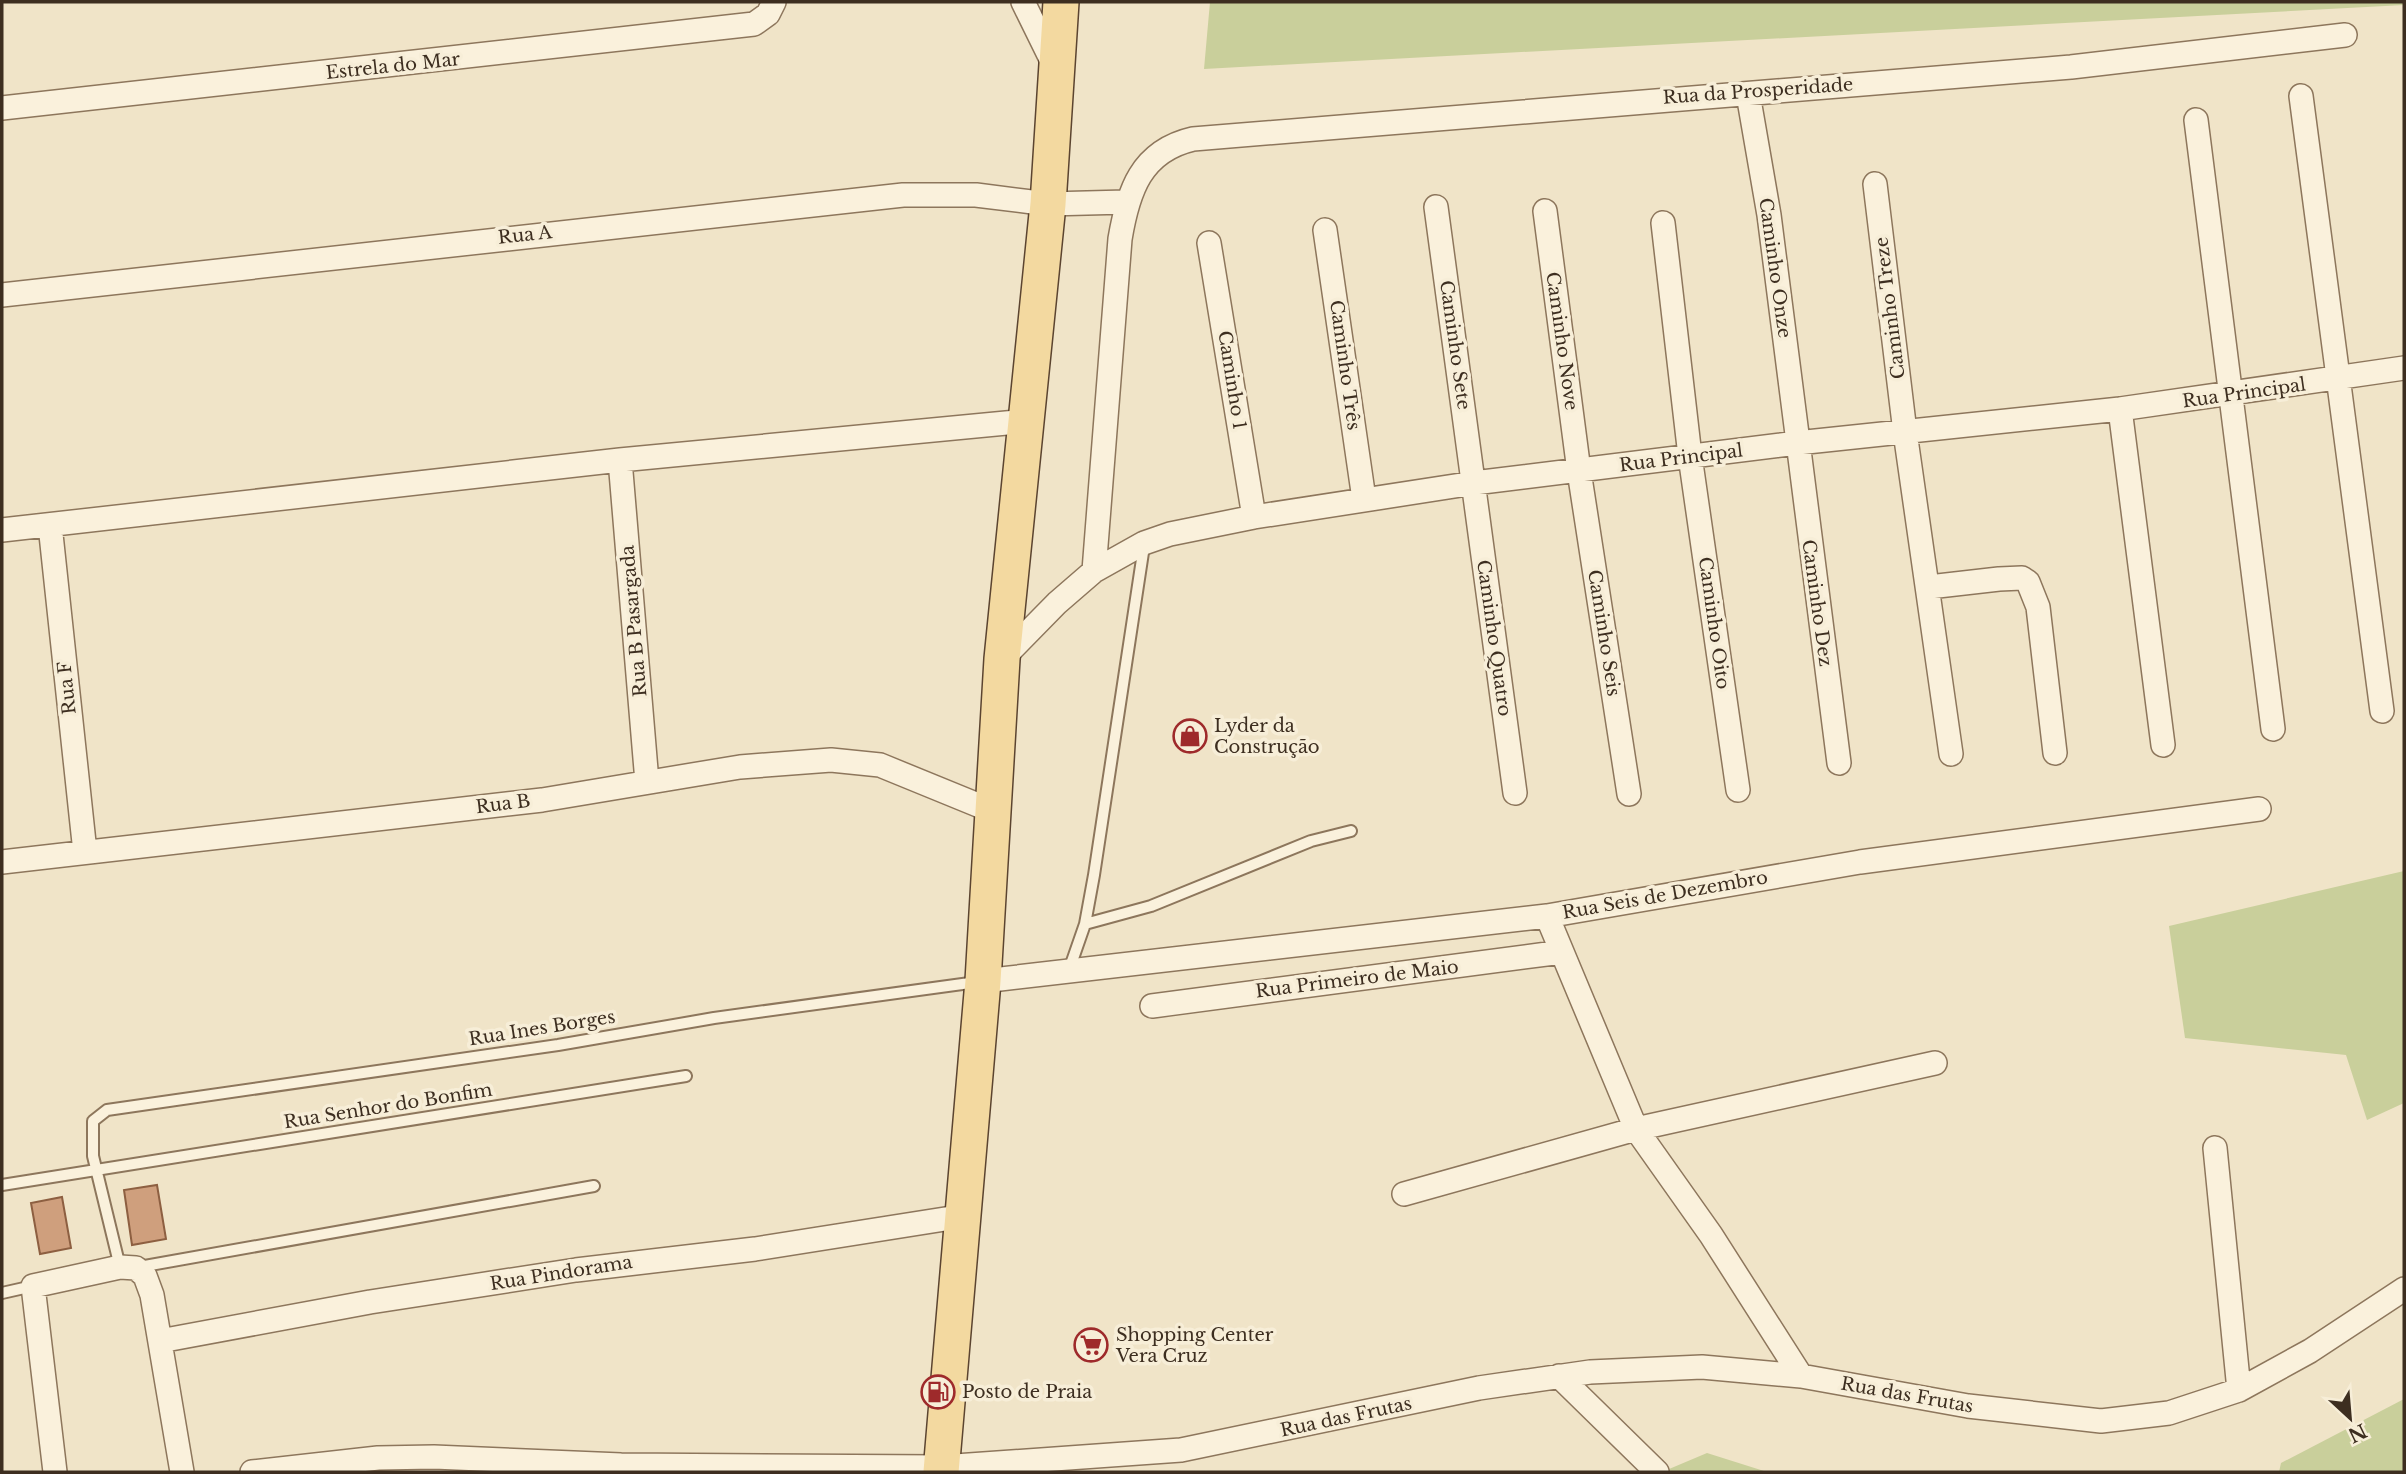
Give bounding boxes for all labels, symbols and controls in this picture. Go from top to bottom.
street label: Estrela do Mar [325,48,462,84]
street label: Rua da Prosperidade [1662,73,1854,109]
street label: Caminho Onze [1754,196,1796,340]
street label: Rua A [497,221,554,249]
street label: Caminho Treze [1870,236,1910,380]
street label: Caminho Nove [1541,270,1583,412]
street label: Caminho Sete [1435,279,1475,411]
street label: Caminho Três [1325,299,1365,431]
street label: Caminho 1 [1213,329,1251,431]
street label: Rua Principal [2181,373,2307,413]
street label: Rua Principal [1618,439,1744,477]
street label: Caminho Dez [1797,538,1837,668]
street label: Rua B Pasargada [616,544,652,698]
street label: Caminho Oito [1694,555,1734,691]
street label: Caminho Quatro [1472,558,1516,718]
street label: Caminho Seis [1583,568,1625,698]
street label: Rua F [53,660,81,716]
place label: Lyder da Construção [1214,715,1320,758]
shop icon: Lyder da Construção [1171,717,1209,755]
street label: Rua B [474,790,532,818]
street label: Rua Seis de Dezembro [1561,866,1769,924]
street label: Rua Primeiro de Maio [1254,956,1460,1002]
street label: Rua Ines Borges [467,1006,617,1050]
street label: Rua Senhor do Bonfim [282,1079,494,1133]
street label: Rua Pindorama [488,1251,634,1295]
place label: Shopping Center Vera Cruz [1115,1324,1274,1367]
supermarket icon: Shopping Center Vera Cruz [1072,1326,1110,1364]
fuel station icon: Posto de Praia [919,1373,957,1411]
street label: Rua das Frutas [1839,1373,1975,1417]
place label: Posto de Praia [962,1381,1092,1403]
north arrow [2315,1383,2385,1453]
street label: Rua das Frutas [1278,1392,1414,1442]
text: N [2344,1419,2370,1447]

